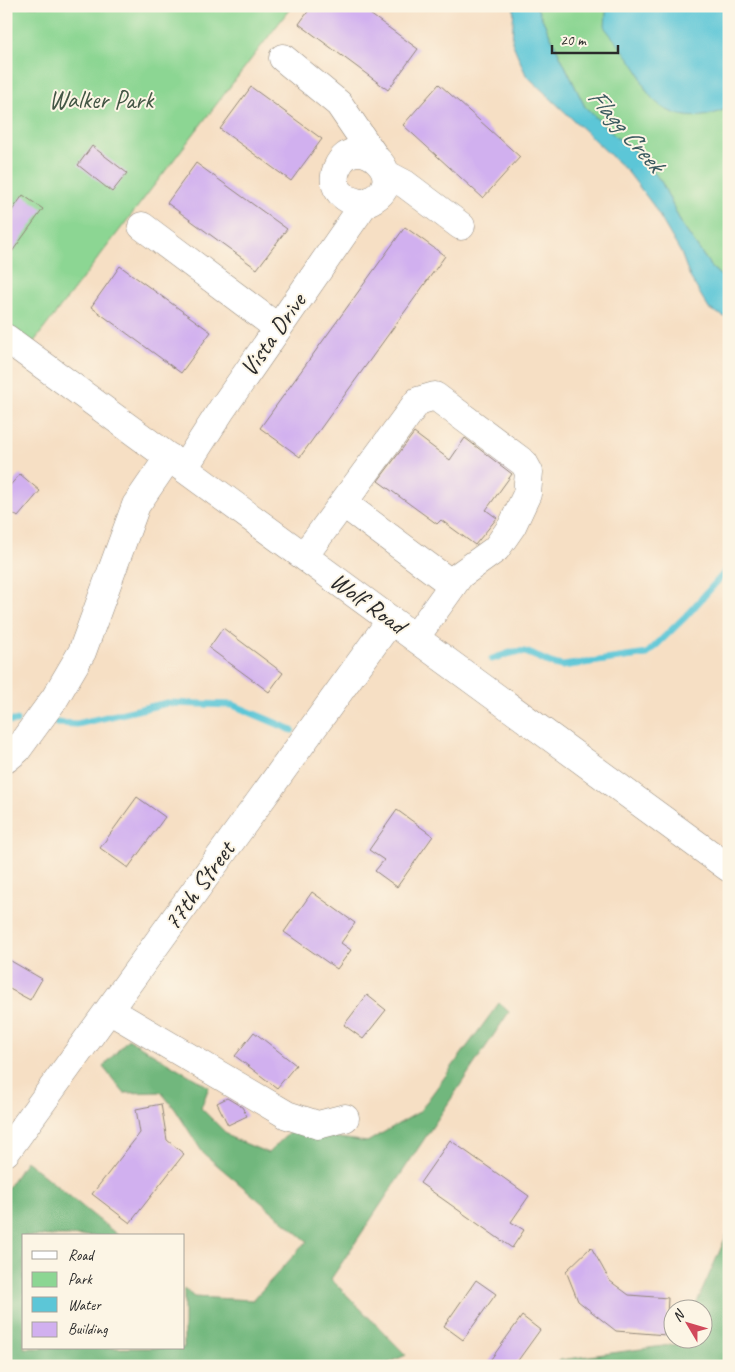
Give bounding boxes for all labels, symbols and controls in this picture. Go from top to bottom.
scale bar [552,22,619,54]
text: 20 m [560,31,587,50]
water label: Flagg Creek [580,81,675,182]
park label: Walker Park [49,84,155,116]
street label: Vista Drive [233,286,314,383]
street label: Wolf Road [324,565,415,643]
street label: 77th Street [156,833,244,937]
legend [22,1234,185,1350]
text: Road [68,1246,95,1265]
text: Park [68,1270,93,1289]
text: Water [68,1296,102,1315]
north arrow [662,1300,712,1350]
text: N [669,1306,689,1325]
text: Building [68,1320,108,1339]

